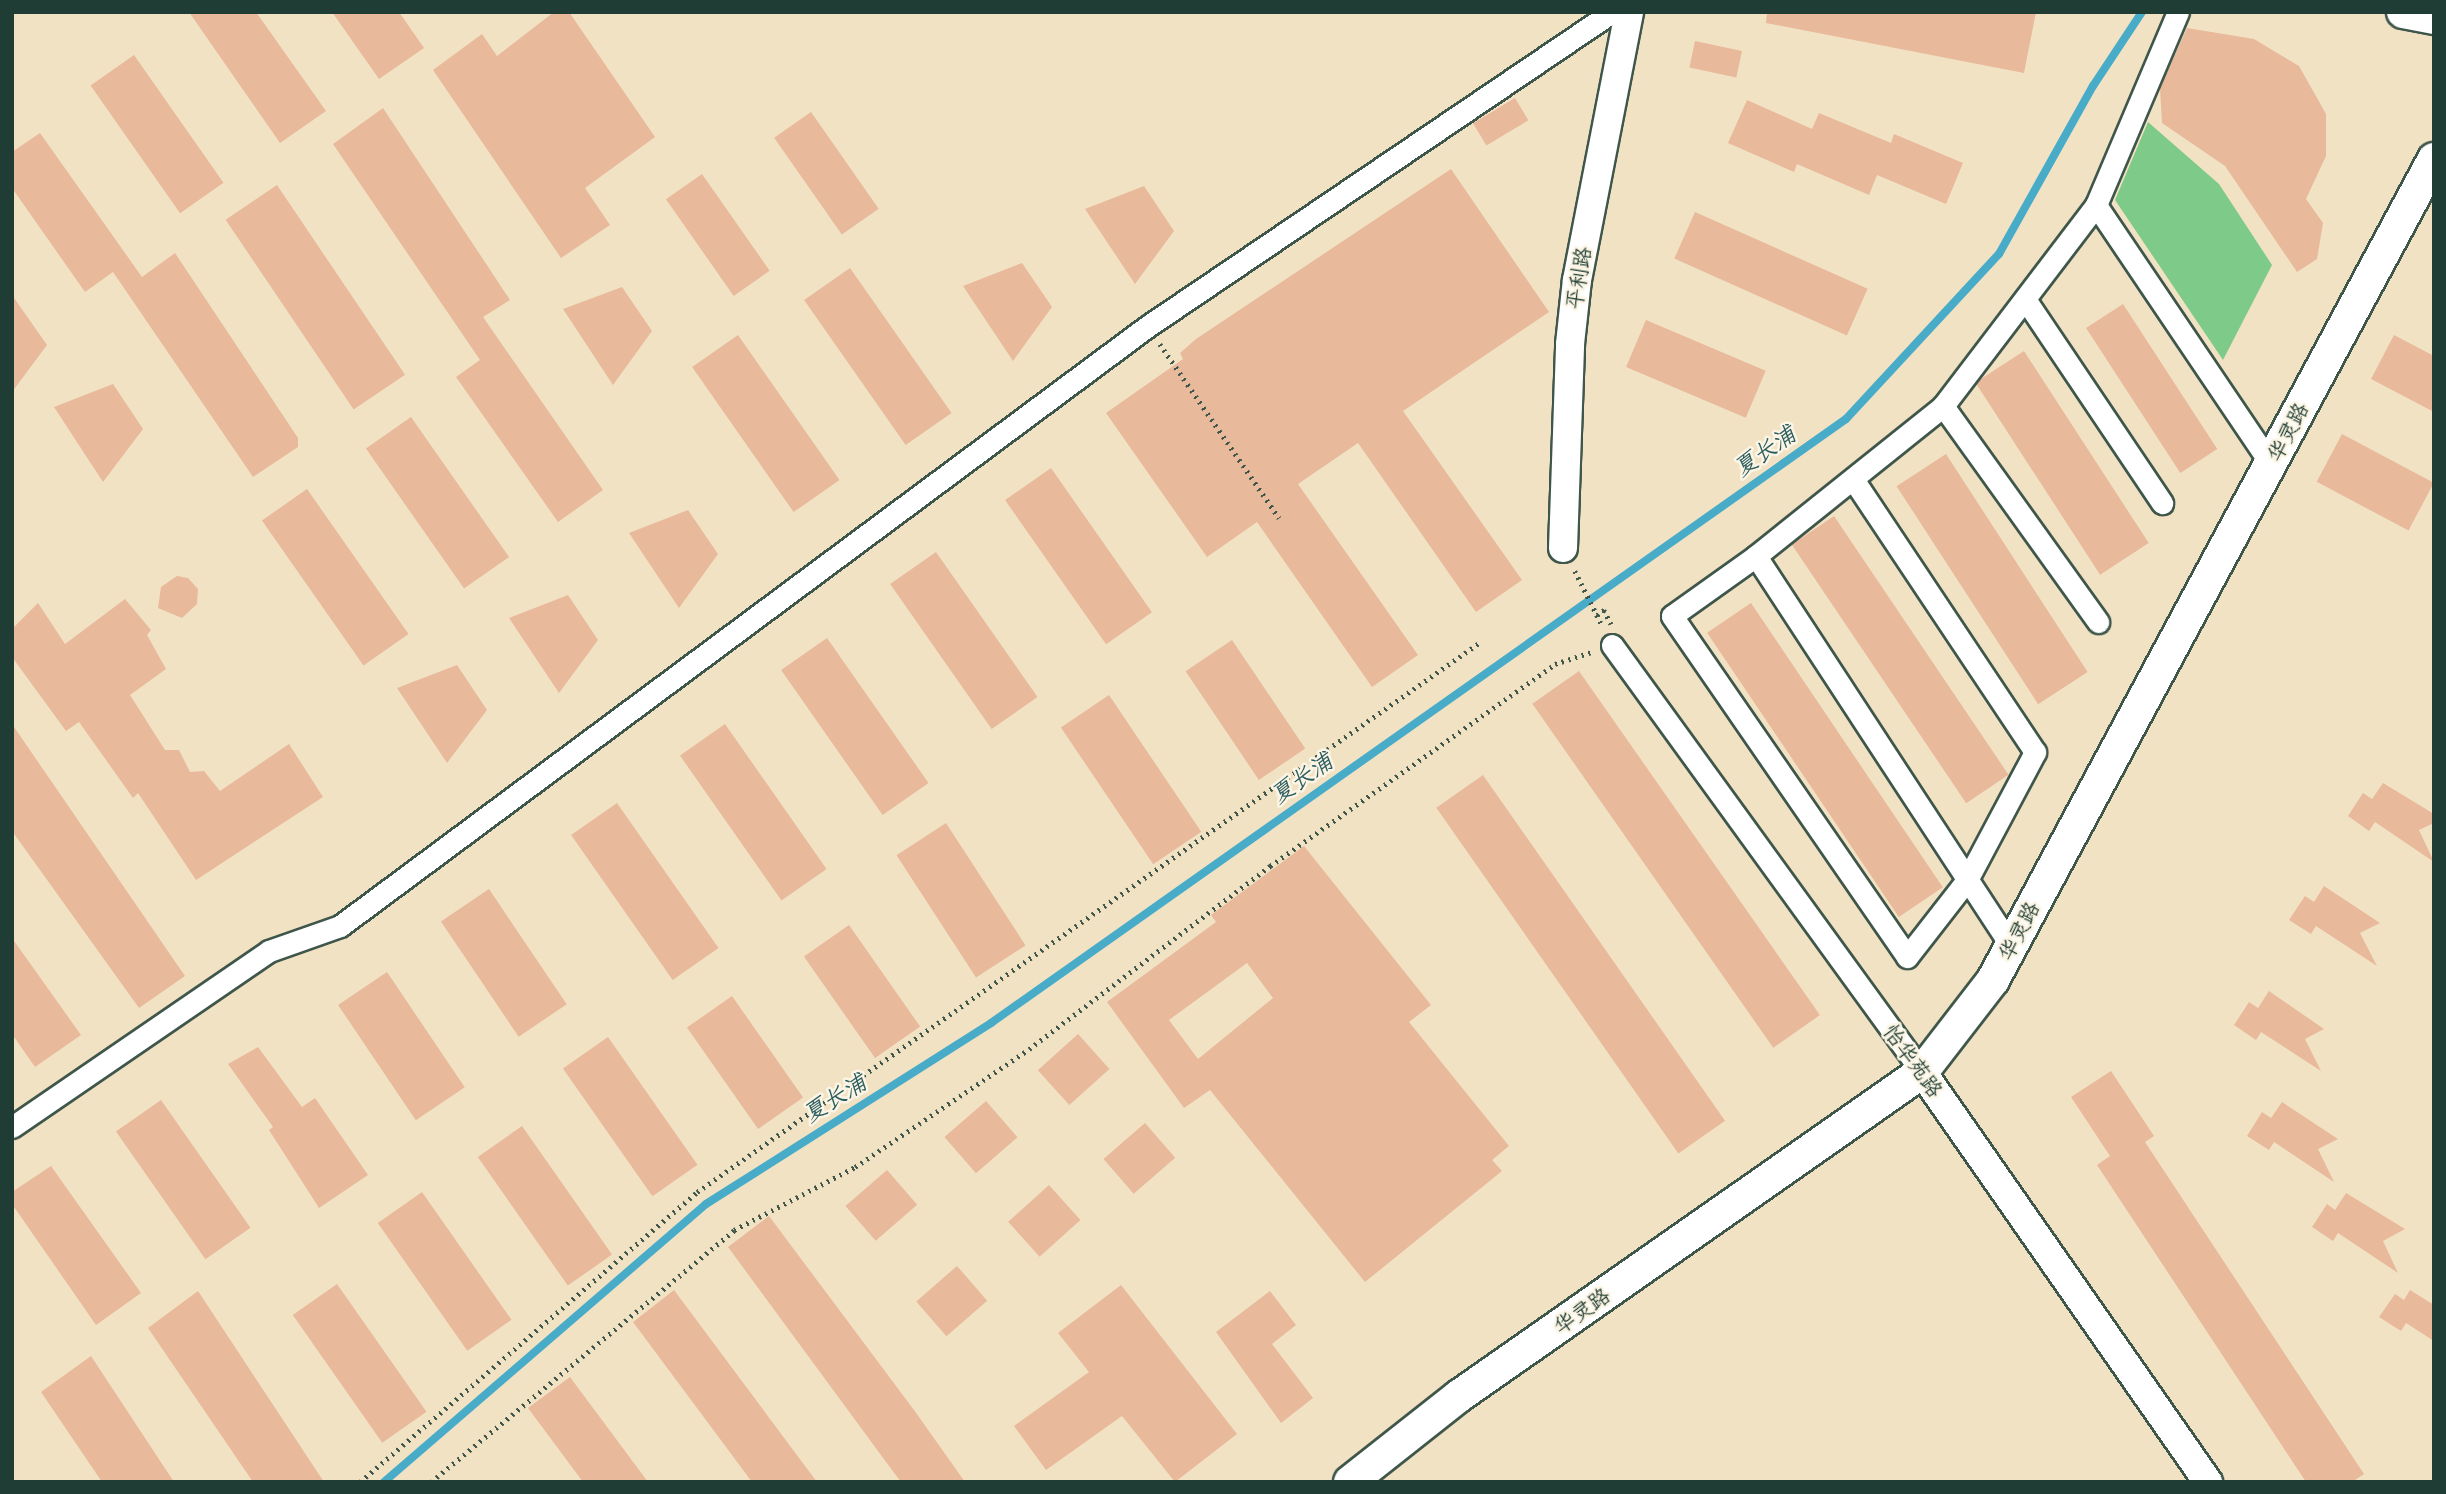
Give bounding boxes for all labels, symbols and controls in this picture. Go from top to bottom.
street label: 平利路 [1562,245,1596,311]
street label: 华灵路 [2262,398,2314,466]
water label: 夏长浦 [1729,421,1801,483]
water label: 夏长浦 [1266,748,1338,810]
street label: 华灵路 [1993,897,2045,965]
street label: 怡华苑路 [1878,1020,1948,1102]
water label: 夏长浦 [798,1069,872,1129]
street label: 华灵路 [1549,1283,1615,1339]

